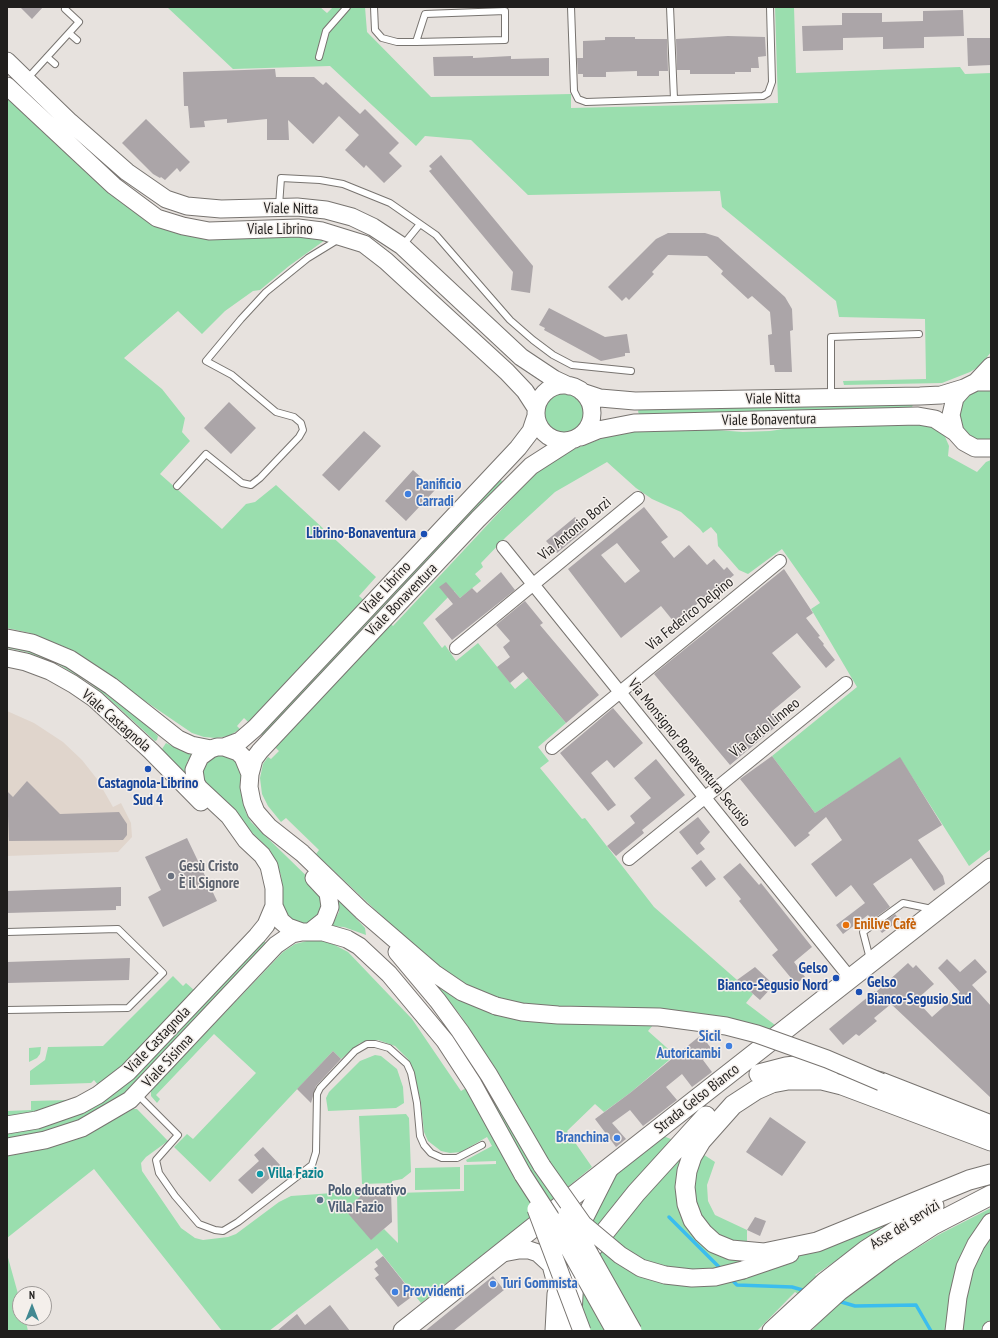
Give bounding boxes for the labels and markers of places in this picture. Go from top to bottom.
place label: Panificio Carradi [416,476,461,511]
marker: Panificio Carradi [403,489,413,499]
place label: Librino-Bonaventura [306,525,416,543]
marker: Librino-Bonaventura [419,529,429,539]
marker: Castagnola-Librino Sud 4 [143,764,153,774]
place label: Castagnola-Librino Sud 4 [98,775,198,810]
place label: Gesù Cristo È il Signore [179,858,239,893]
marker: Gesù Cristo È il Signore [166,871,176,881]
place label: Enilive Cafè [854,916,916,934]
marker: Enilive Cafè [841,920,851,930]
place label: Gelso Bianco-Segusio Nord [718,960,828,995]
marker: Gelso Bianco-Segusio Nord [831,973,841,983]
place label: Gelso Bianco-Segusio Sud [867,974,972,1009]
marker: Gelso Bianco-Segusio Sud [854,987,864,997]
place label: Sicil Autoricambi [657,1028,721,1063]
marker: Sicil Autoricambi [724,1041,734,1051]
place label: Branchina [556,1129,609,1147]
marker: Branchina [612,1133,622,1143]
place label: Villa Fazio [268,1165,324,1183]
marker: Villa Fazio [255,1169,265,1179]
place label: Polo educativo Villa Fazio [328,1182,406,1217]
marker: Polo educativo Villa Fazio [315,1195,325,1205]
place label: Turi Gommista [501,1275,578,1293]
marker: Turi Gommista [488,1279,498,1289]
place label: Provvidenti [403,1283,464,1301]
marker: Provvidenti [390,1287,400,1297]

